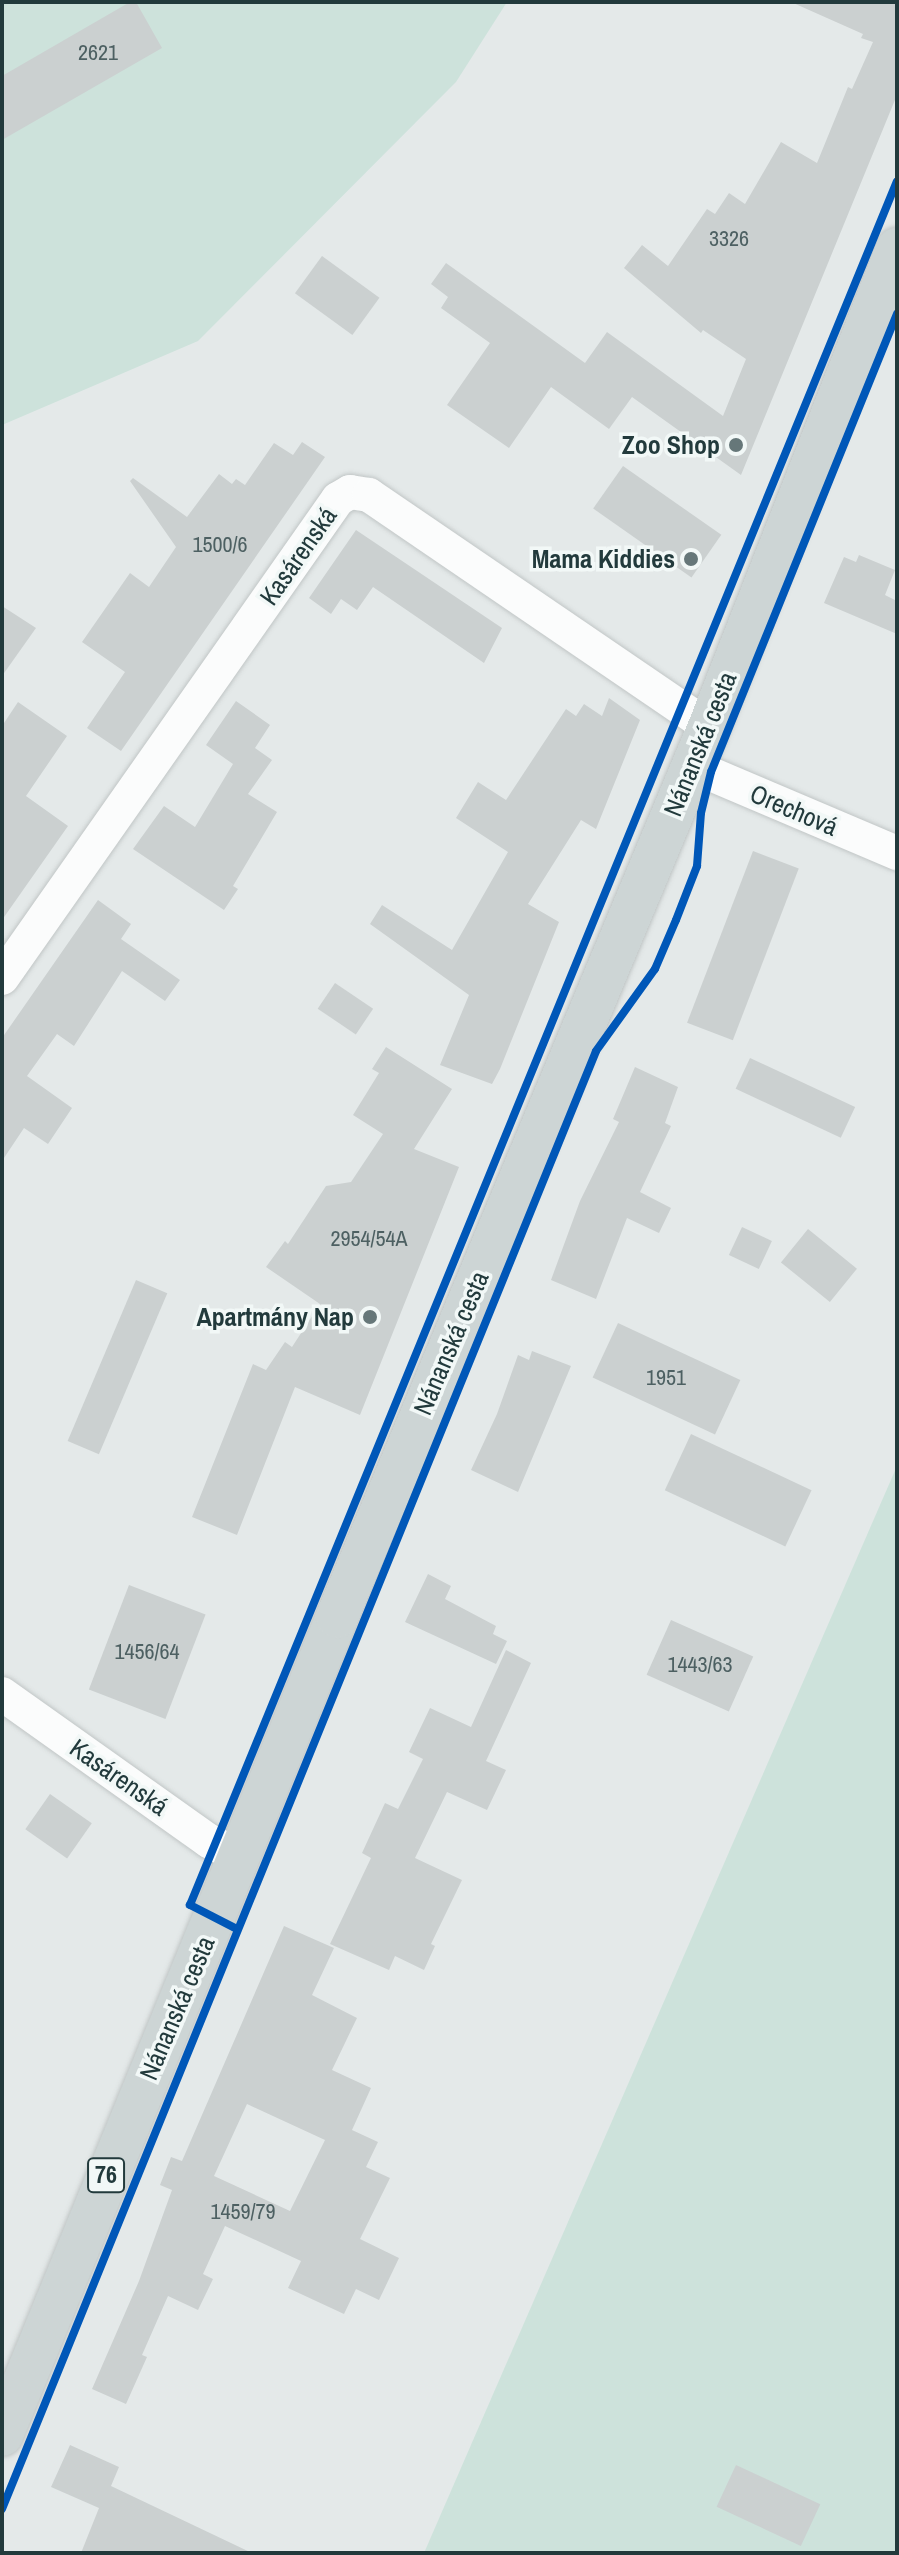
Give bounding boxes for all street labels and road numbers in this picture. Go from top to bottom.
street label: Kasárenská [253,501,343,611]
street label: Nánanská cesta [657,667,743,821]
street label: Orechová [745,778,843,842]
street label: Nánanská cesta [407,1267,495,1419]
street label: Kasárenská [64,1732,174,1822]
street label: Nánanská cesta [133,1932,221,2084]
road number: 76 [86,2155,126,2195]

